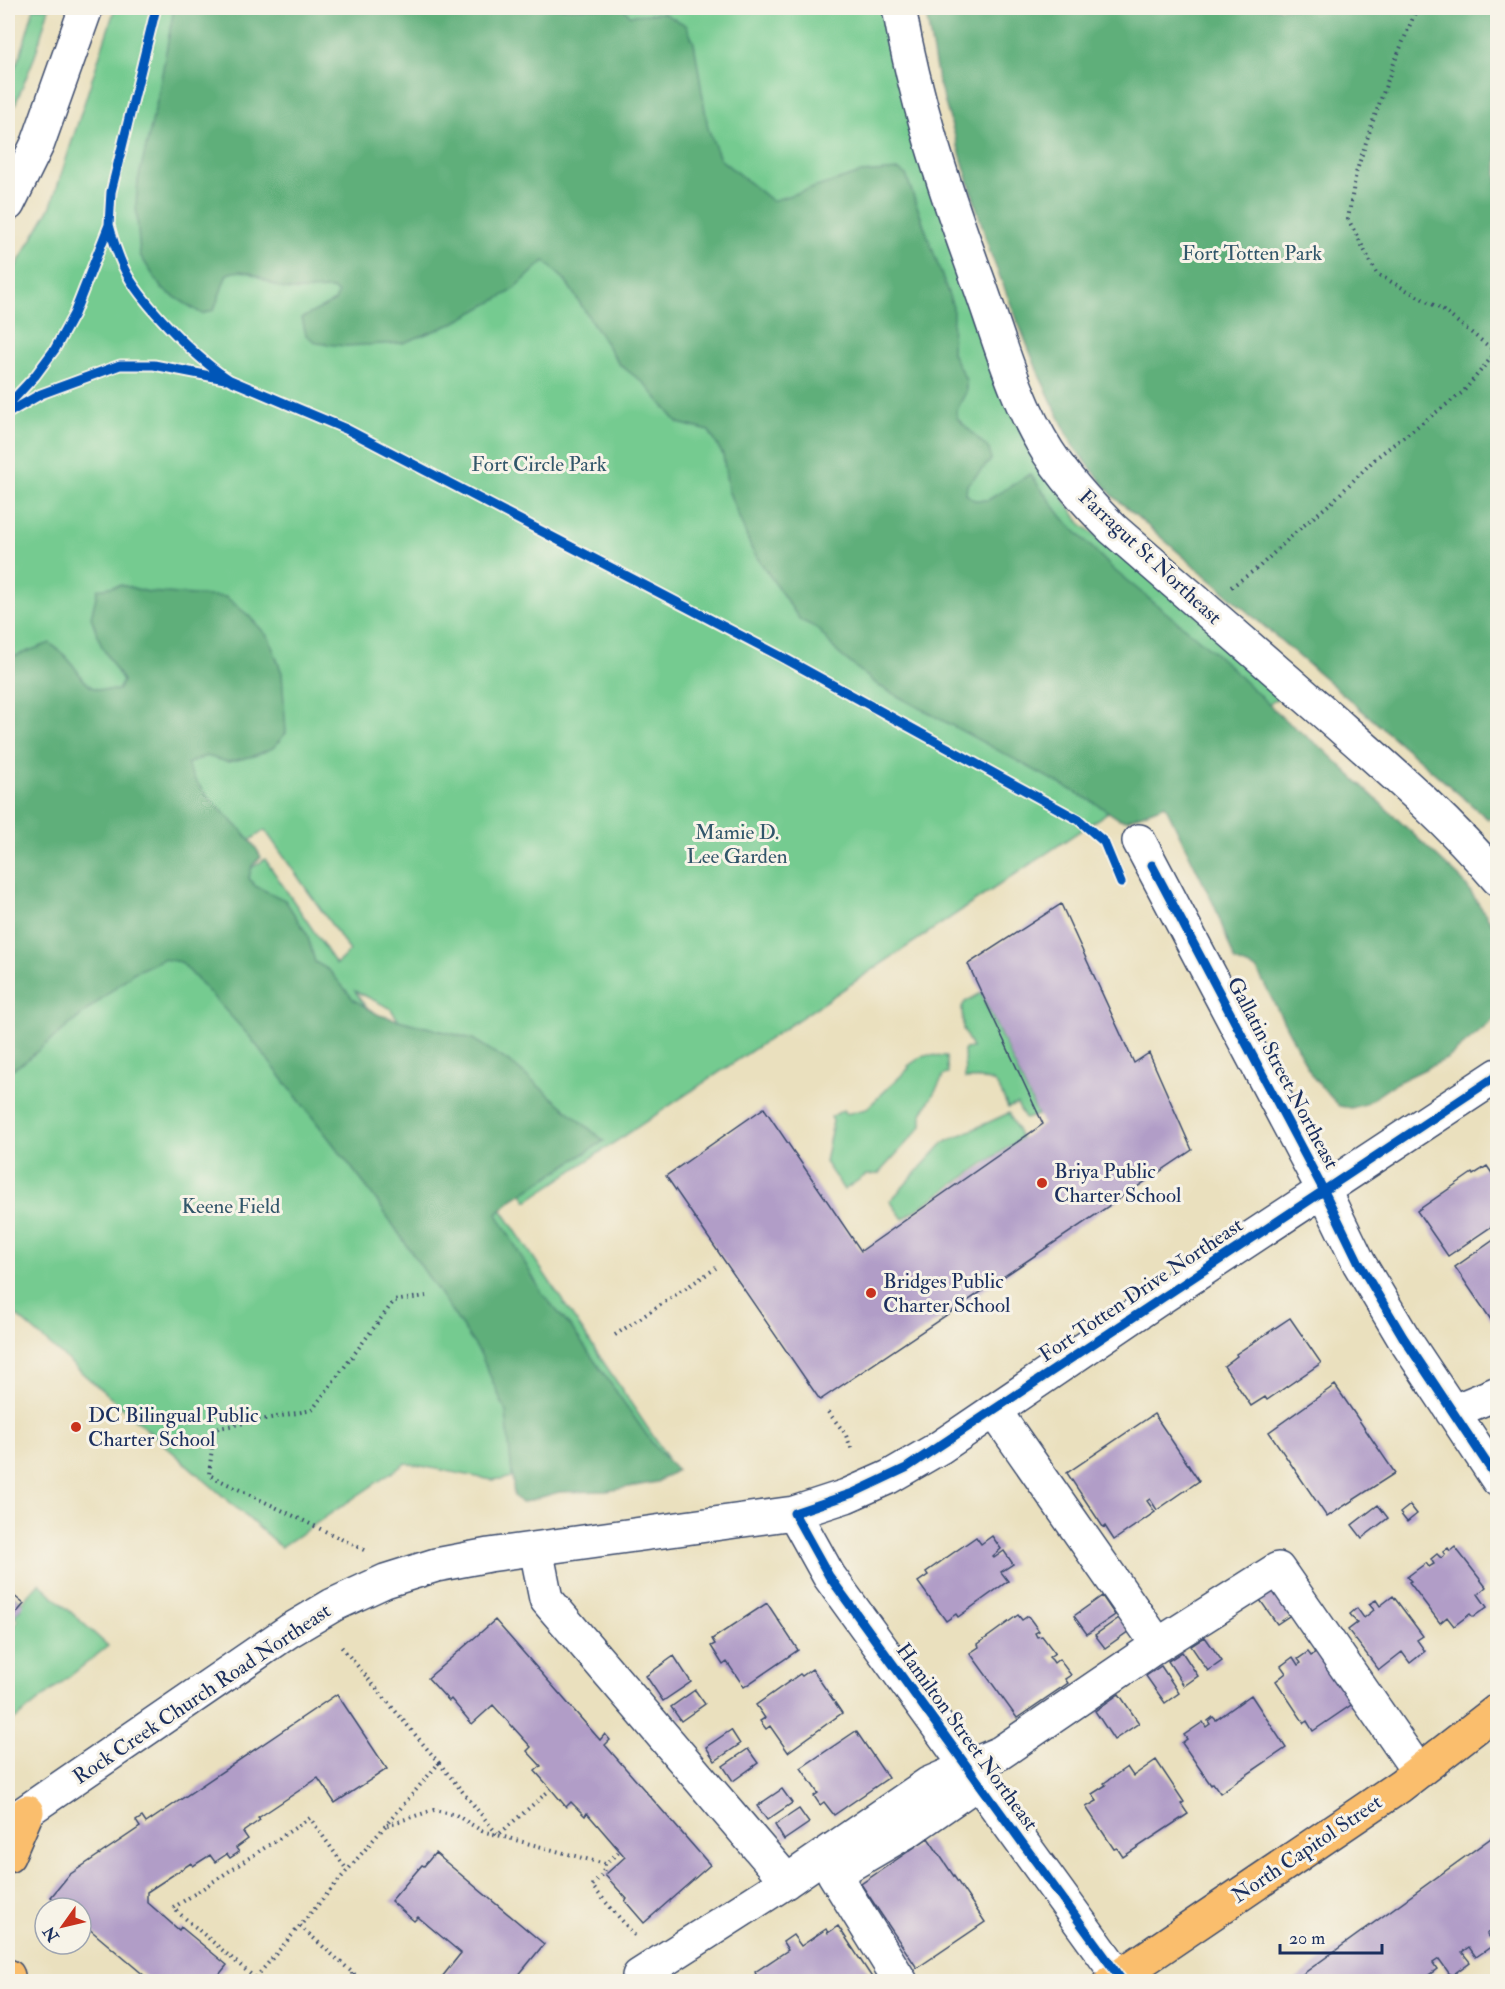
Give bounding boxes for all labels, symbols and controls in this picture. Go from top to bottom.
park label: Fort Totten Park [1182,240,1322,267]
park label: Fort Circle Park [471,451,607,478]
street label: Farragut St Northeast [1073,484,1228,631]
park label: Mamie D. Lee Garden [686,819,788,870]
street label: Gallatin Street Northeast [1221,972,1345,1174]
place label: Briya Public Charter School [1054,1158,1182,1209]
marker: Briya Public Charter School [1035,1176,1049,1190]
park label: Keene Field [182,1193,281,1220]
street label: Fort Totten Drive Northeast [1034,1211,1248,1368]
place label: Bridges Public Charter School [883,1268,1011,1319]
marker: Bridges Public Charter School [864,1286,878,1300]
place label: DC Bilingual Public Charter School [88,1402,259,1453]
marker: DC Bilingual Public Charter School [69,1420,83,1434]
street label: Rock Creek Church Road Northeast [68,1597,336,1791]
street label: Hamilton Street Northeast [890,1638,1044,1836]
street label: North Capitol Street [1227,1789,1387,1909]
north arrow [33,1896,93,1956]
scale bar [1280,1917,1382,1955]
text: N [39,1922,64,1946]
text: 20 m [1289,1927,1325,1950]

